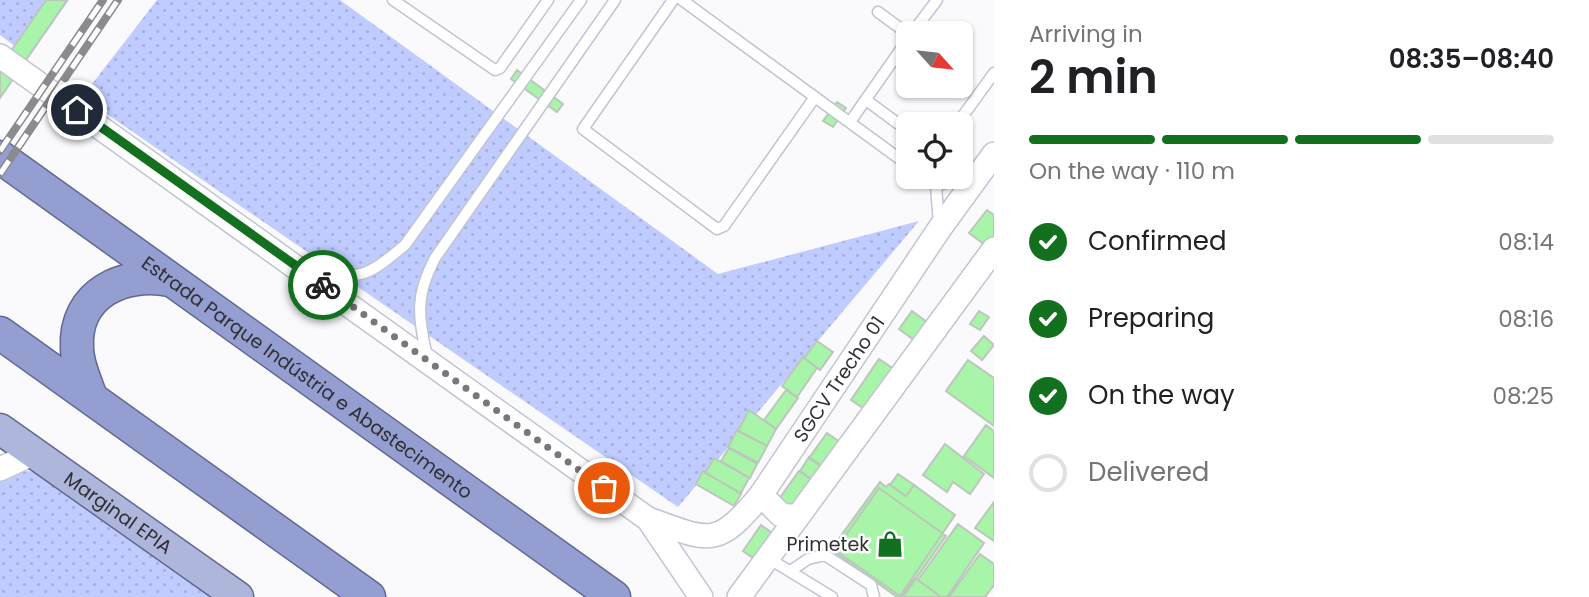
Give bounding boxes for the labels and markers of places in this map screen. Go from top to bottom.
pin [47,80,107,140]
pin [574,458,634,518]
shop icon: Primetek [875,529,905,559]
place label: Primetek [786,531,869,558]

